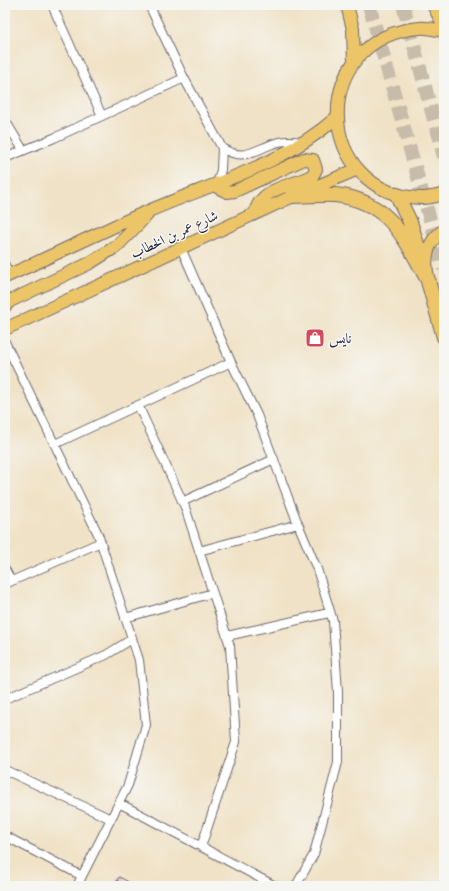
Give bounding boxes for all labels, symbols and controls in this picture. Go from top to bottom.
street label: شارع عمر بن الخطاب [127,205,222,265]
shop icon: نايس [304,327,326,349]
place label: نايس [329,328,352,348]

